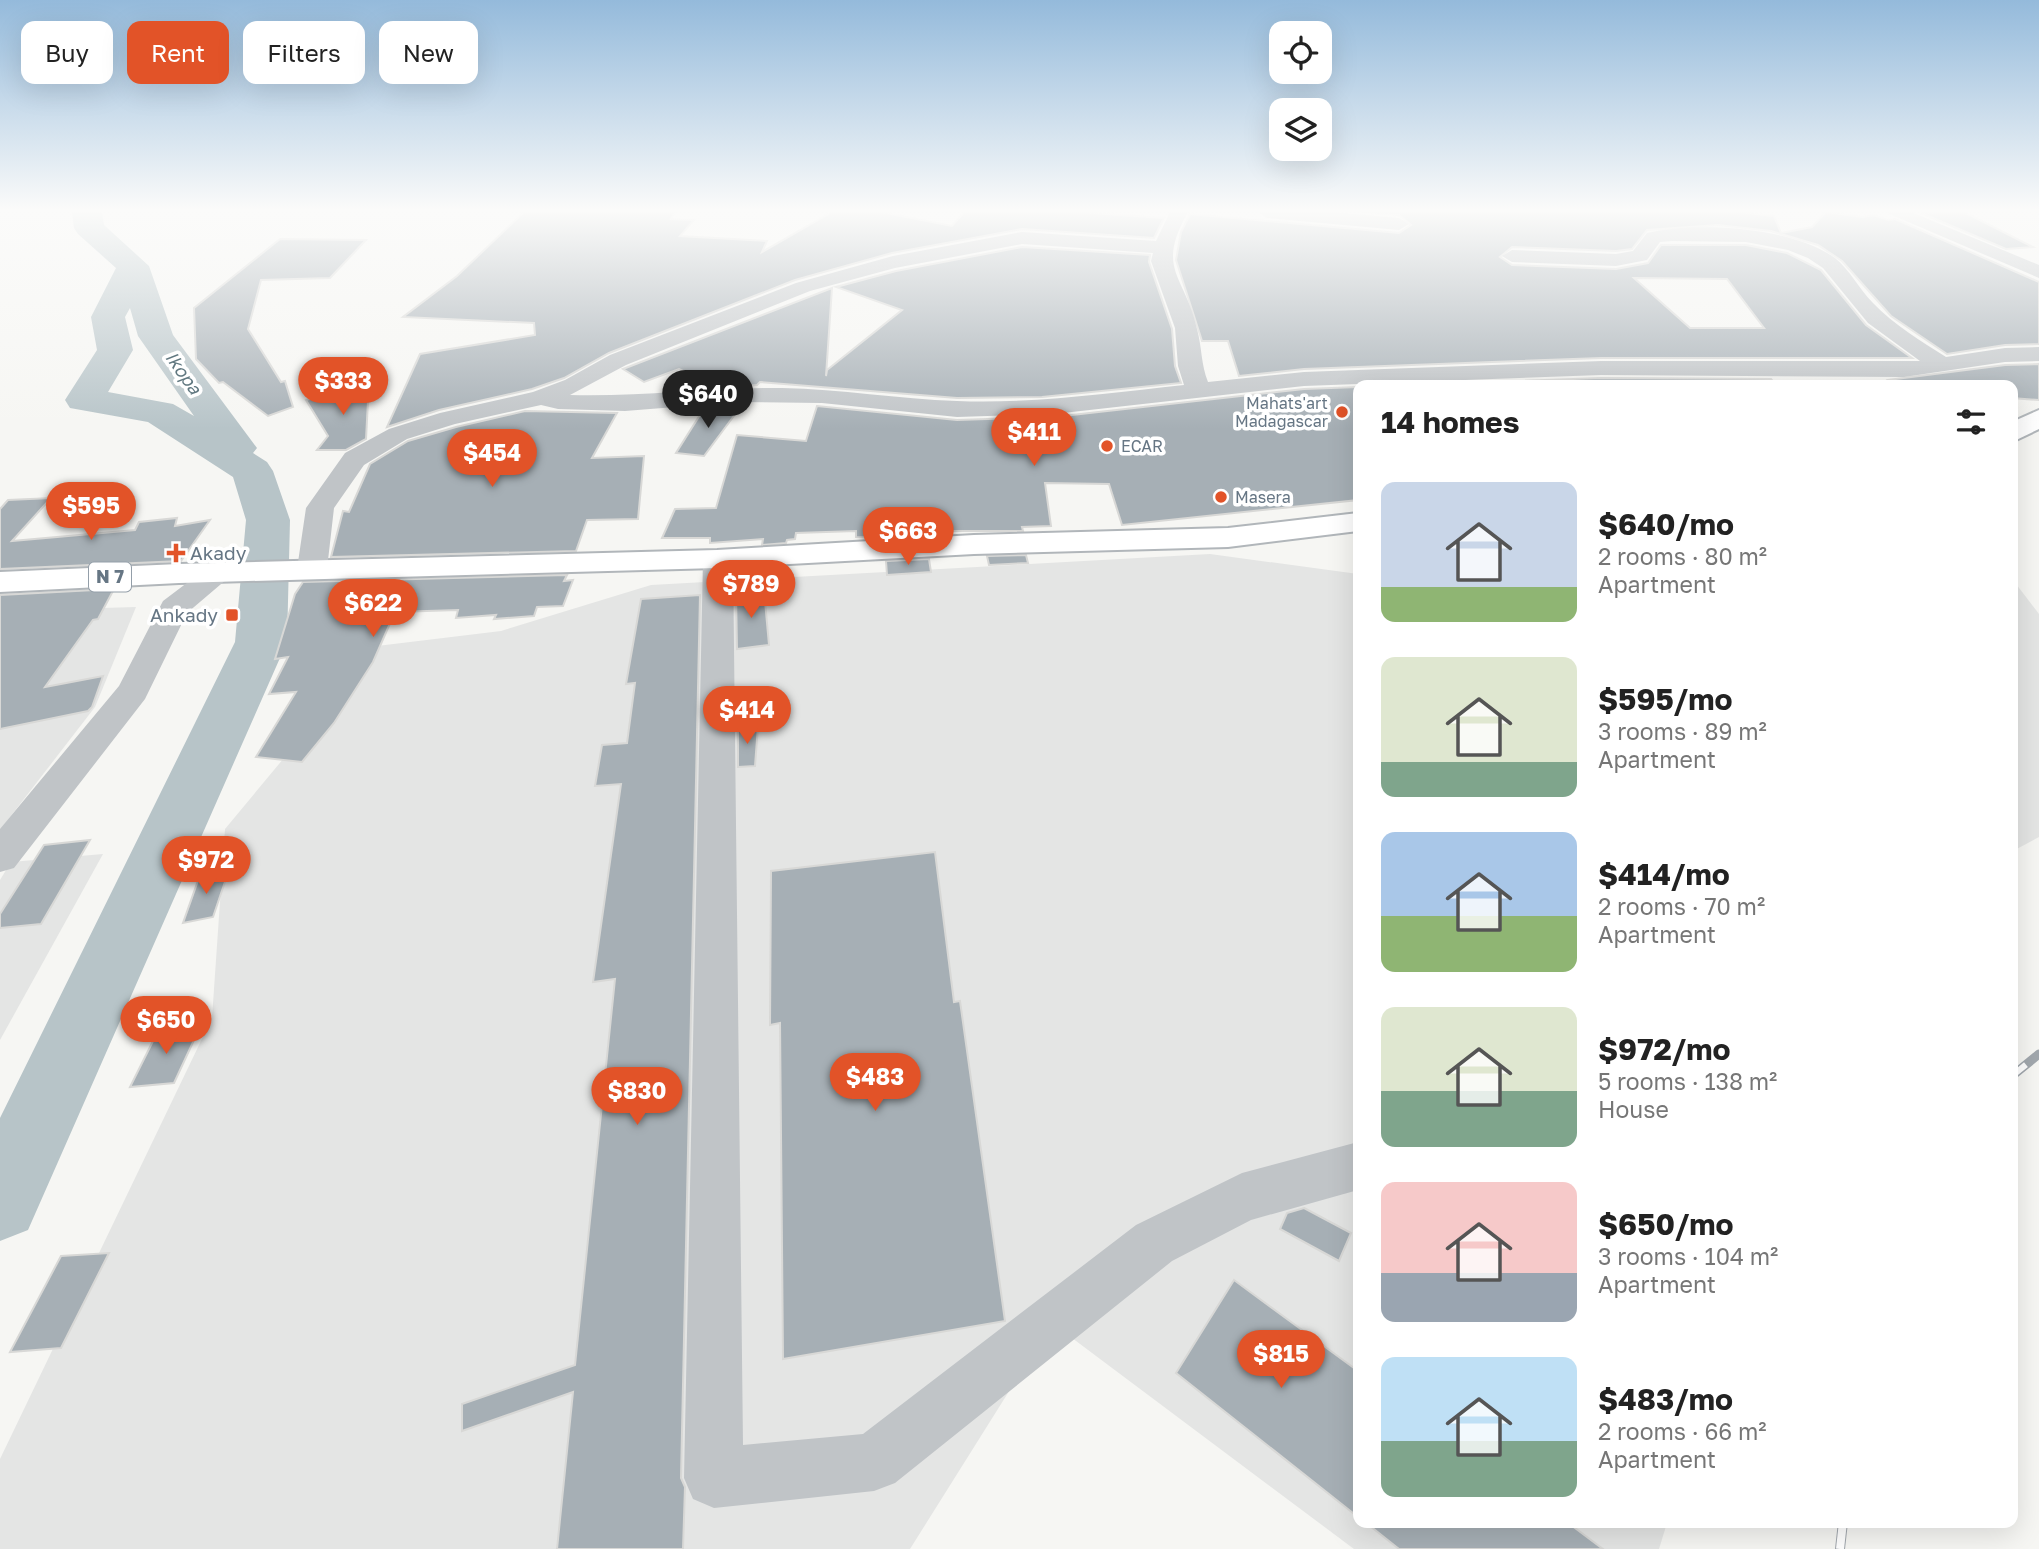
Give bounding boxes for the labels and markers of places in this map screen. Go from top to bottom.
pin: $333 [302,358,384,417]
pin: $640 [667,370,749,430]
place label: Mahats'art Madagascar [1235,393,1328,431]
marker: Mahats'art Madagascar [1334,404,1350,420]
pin: $411 [993,408,1075,468]
pin: $454 [451,430,533,489]
place label: ECAR [1121,436,1163,456]
marker: ECAR [1099,438,1115,454]
pin: $595 [50,482,132,542]
place label: Masera [1235,487,1291,507]
marker: Masera [1213,489,1229,505]
pin: $663 [867,508,949,567]
place label: Akady [190,541,247,564]
marker: Akady [168,545,184,561]
pin: $789 [710,560,792,620]
pin: $622 [332,580,414,639]
place label: Ankady [150,603,218,626]
marker: Ankady [224,607,240,623]
pin: $414 [706,686,788,746]
pin: $972 [165,836,247,896]
pin: $650 [125,996,207,1056]
pin: $483 [834,1054,916,1113]
pin: $830 [596,1068,678,1127]
pin: $815 [1240,1330,1322,1390]

